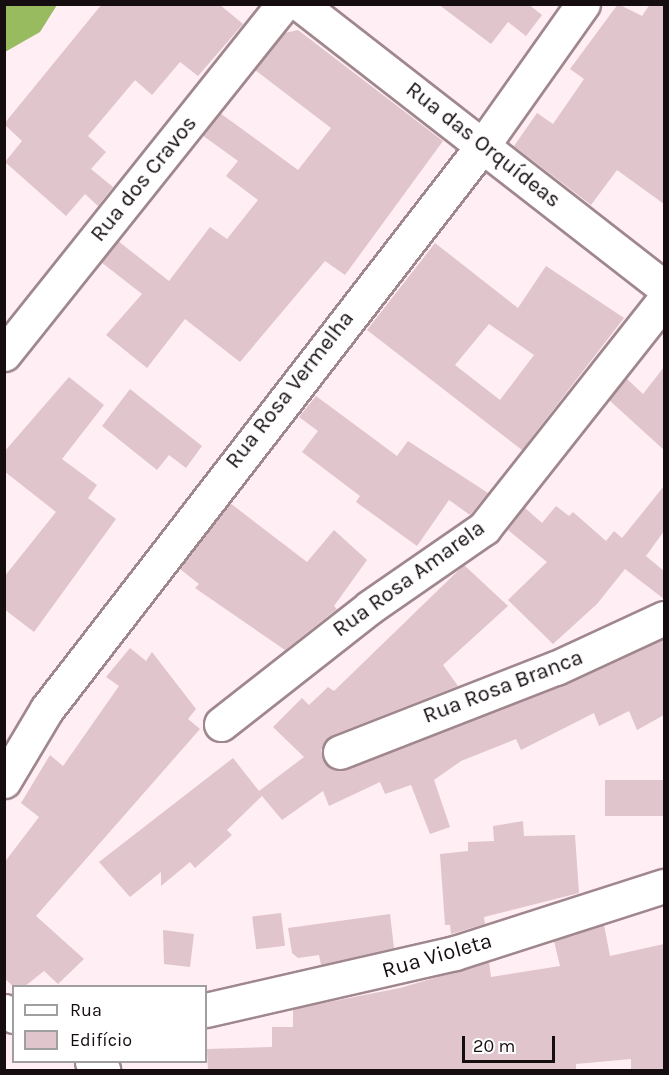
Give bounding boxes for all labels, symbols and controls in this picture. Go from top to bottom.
street label: Rua das Orquídeas [400,76,566,214]
street label: Rua dos Cravos [85,111,203,247]
street label: Rua Rosa Vermelha [220,306,360,474]
street label: Rua Rosa Amarela [328,515,490,643]
street label: Rua Rosa Branca [419,644,587,730]
street label: Rua Violeta [379,928,495,984]
legend [12,985,207,1063]
text: Rua [70,999,102,1021]
scale bar [465,1024,558,1062]
text: Edifício [70,1029,132,1051]
text: 20 m [473,1035,515,1057]

